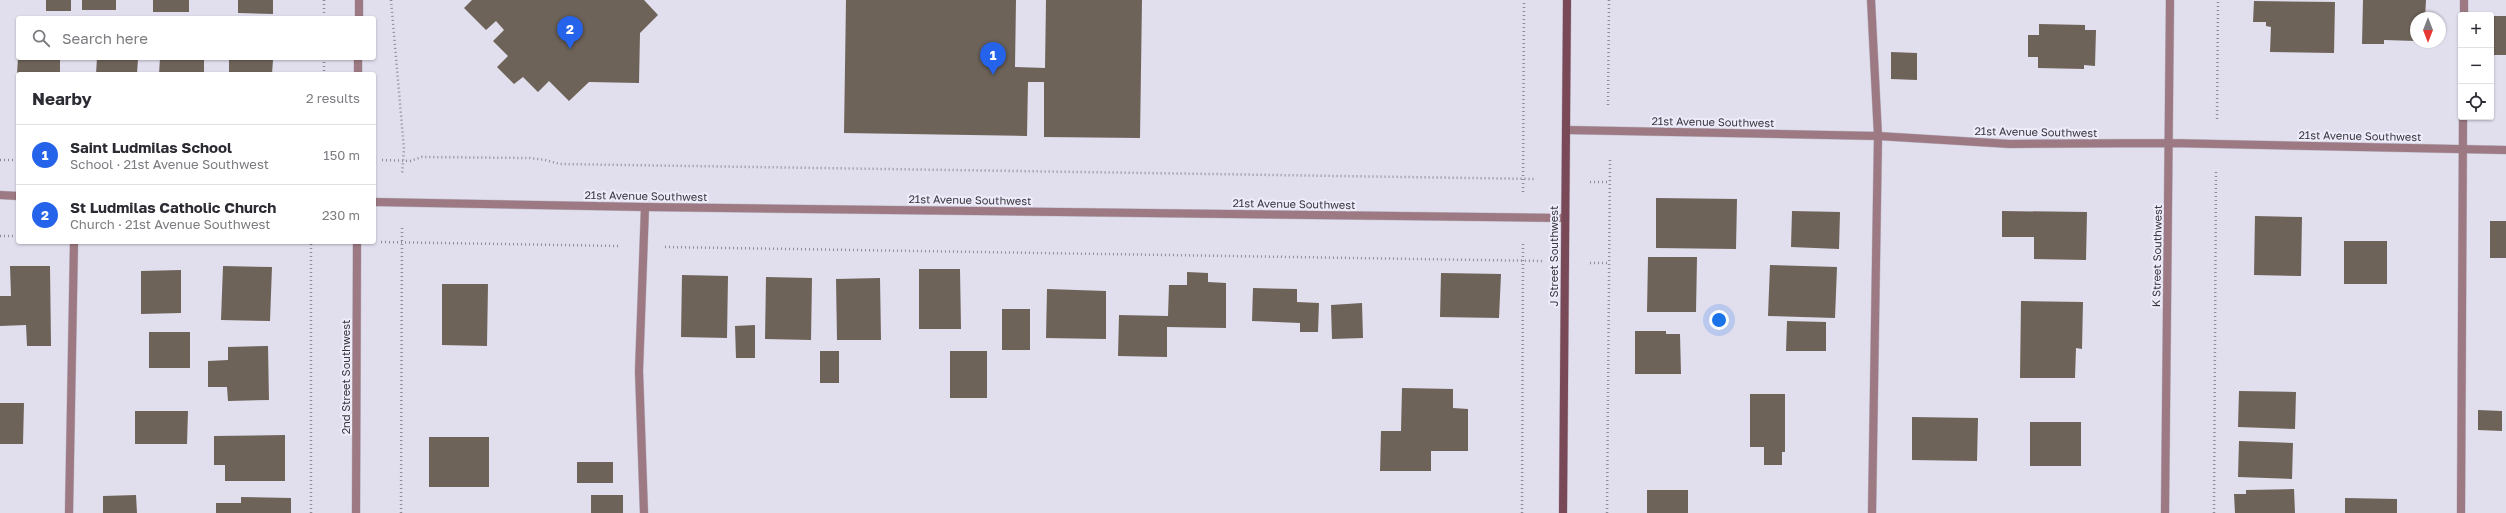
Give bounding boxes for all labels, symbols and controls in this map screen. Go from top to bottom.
north arrow [2410,12,2446,48]
map controls [2458,12,2494,120]
button: + [2458,12,2494,48]
search box [16,16,376,60]
pin: 2 [557,16,583,49]
icon: search [30,27,52,49]
text: Search here [62,29,148,47]
pin: 1 [980,42,1006,75]
button: − [2458,48,2494,84]
button: locate [2458,84,2494,120]
text: Nearby [32,88,92,109]
text: 2 results [306,90,360,106]
street label: 21st Avenue Southwest [1651,114,1775,129]
street label: 21st Avenue Southwest [1974,124,2098,139]
street label: 21st Avenue Southwest [2298,128,2422,143]
text: Saint Ludmilas School [70,138,232,156]
text: 1 [42,147,48,163]
text: 150 m [323,147,360,163]
text: School · 21st Avenue Southwest [70,156,269,172]
street label: 21st Avenue Southwest [584,188,708,203]
street label: 21st Avenue Southwest [908,192,1032,207]
street label: 21st Avenue Southwest [1232,196,1356,211]
text: St Ludmilas Catholic Church [70,198,276,216]
street label: K Street Southwest [2149,205,2164,307]
street label: J Street Southwest [1547,206,1560,306]
text: 2 [41,207,49,223]
text: 230 m [322,207,360,223]
text: Church · 21st Avenue Southwest [70,216,271,232]
your location [1709,310,1729,330]
street label: 2nd Street Southwest [339,320,352,434]

